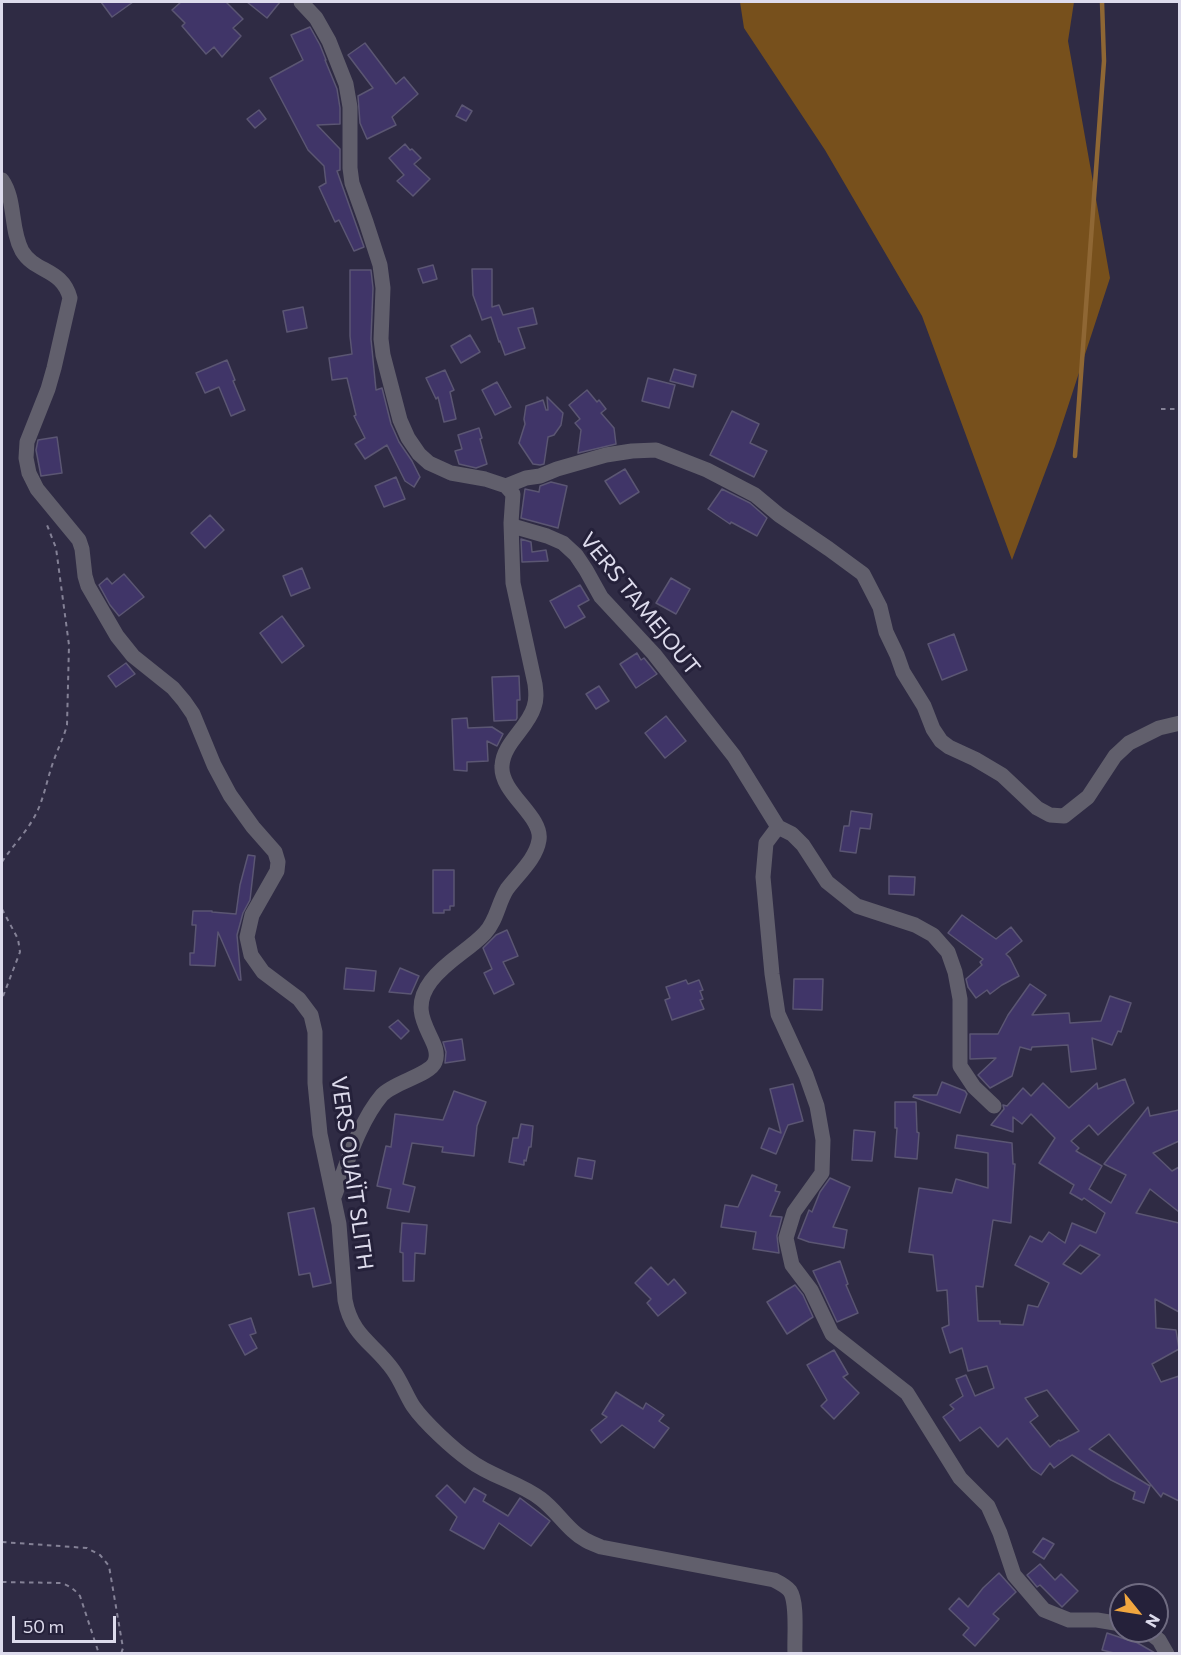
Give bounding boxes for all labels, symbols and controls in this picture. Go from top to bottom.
street label: VERS TAMEJOUT [574,527,706,681]
street label: VERS OUAÏT SLITH [325,1074,379,1272]
north arrow [1109,1583,1169,1643]
scale bar [15,1604,118,1642]
text: N [1142,1611,1165,1631]
text: 50 m [23,1615,64,1637]

